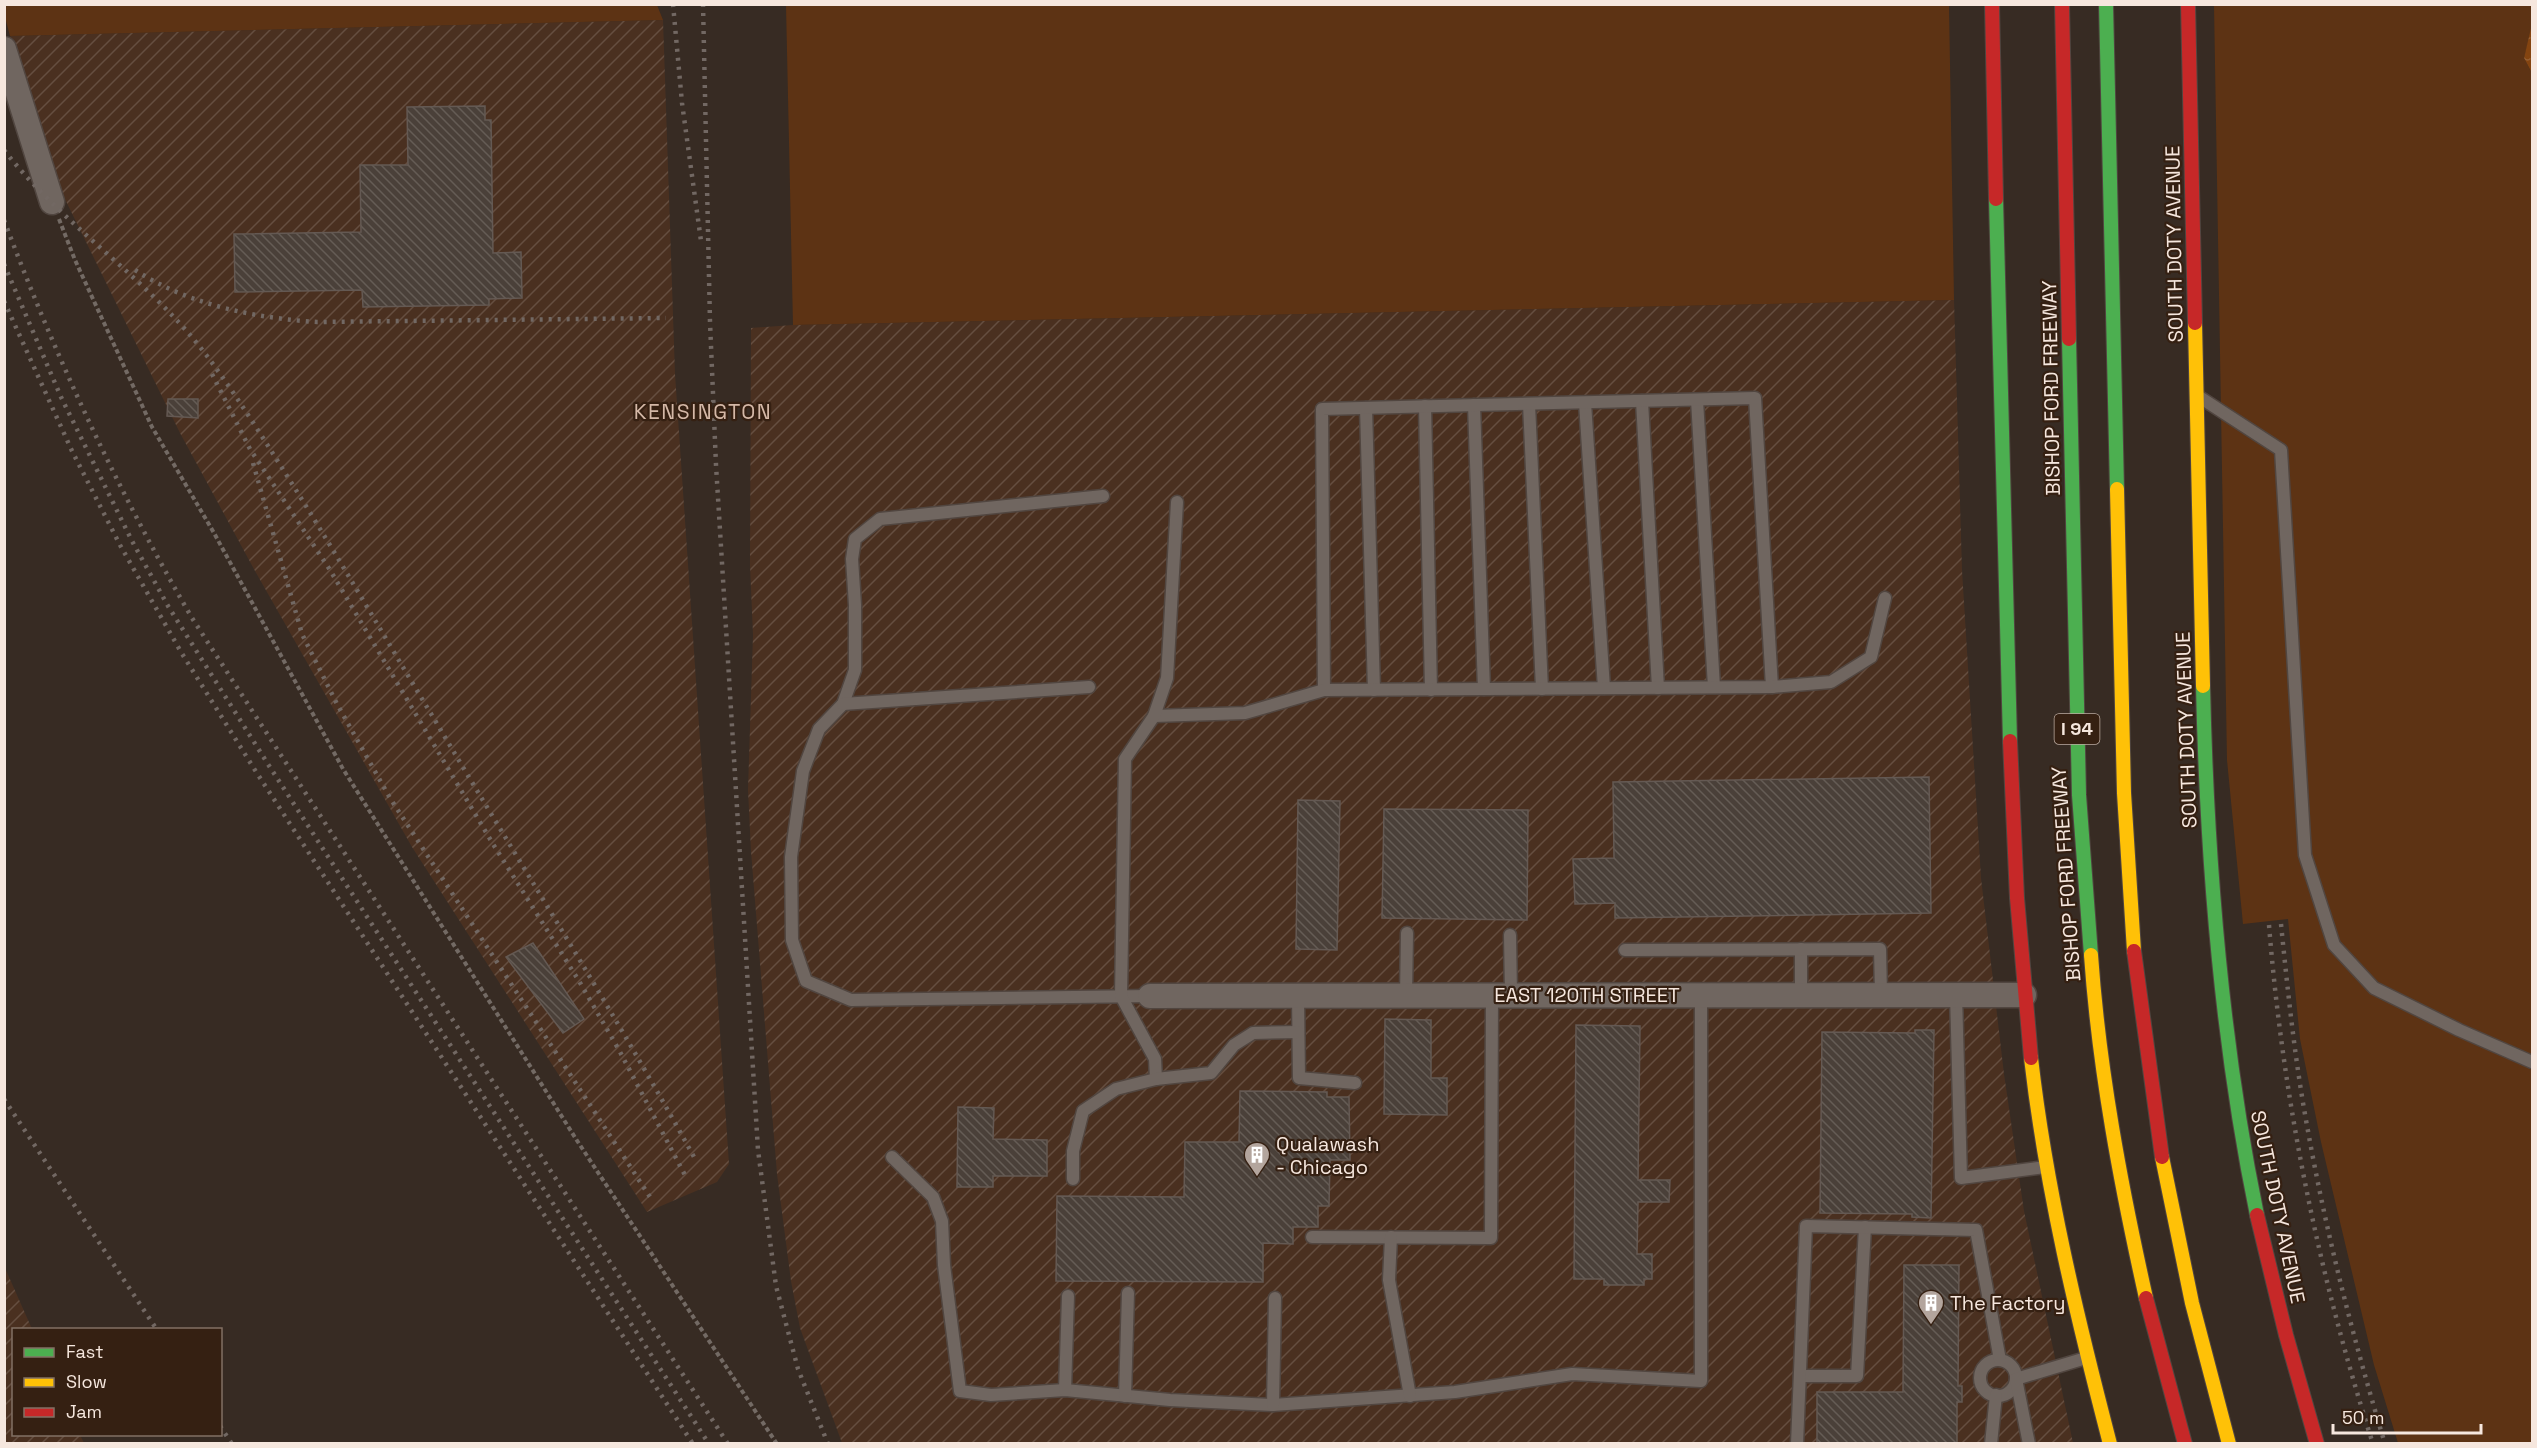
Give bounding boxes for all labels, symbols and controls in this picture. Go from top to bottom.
street label: SOUTH DOTY AVENUE [2159,145,2189,343]
street label: BISHOP FORD FREEWAY [2036,280,2066,496]
district label: KENSINGTON [634,398,772,425]
street label: SOUTH DOTY AVENUE [2170,631,2202,829]
road number: I 94 [2054,714,2100,744]
street label: BISHOP FORD FREEWAY [2046,766,2086,982]
street label: EAST 120TH STREET [1494,982,1680,1008]
street label: SOUTH DOTY AVENUE [2245,1108,2311,1306]
place label: Qualawash - Chicago [1276,1131,1379,1180]
building icon: Qualawash - Chicago [1242,1140,1272,1178]
building icon: The Factory [1916,1288,1946,1326]
place label: The Factory [1950,1290,2065,1316]
legend [12,1328,222,1436]
text: Fast [66,1340,103,1363]
text: Slow [66,1370,107,1393]
scale bar [2333,1397,2482,1435]
text: Jam [66,1400,102,1423]
text: 50 m [2342,1406,2384,1429]

